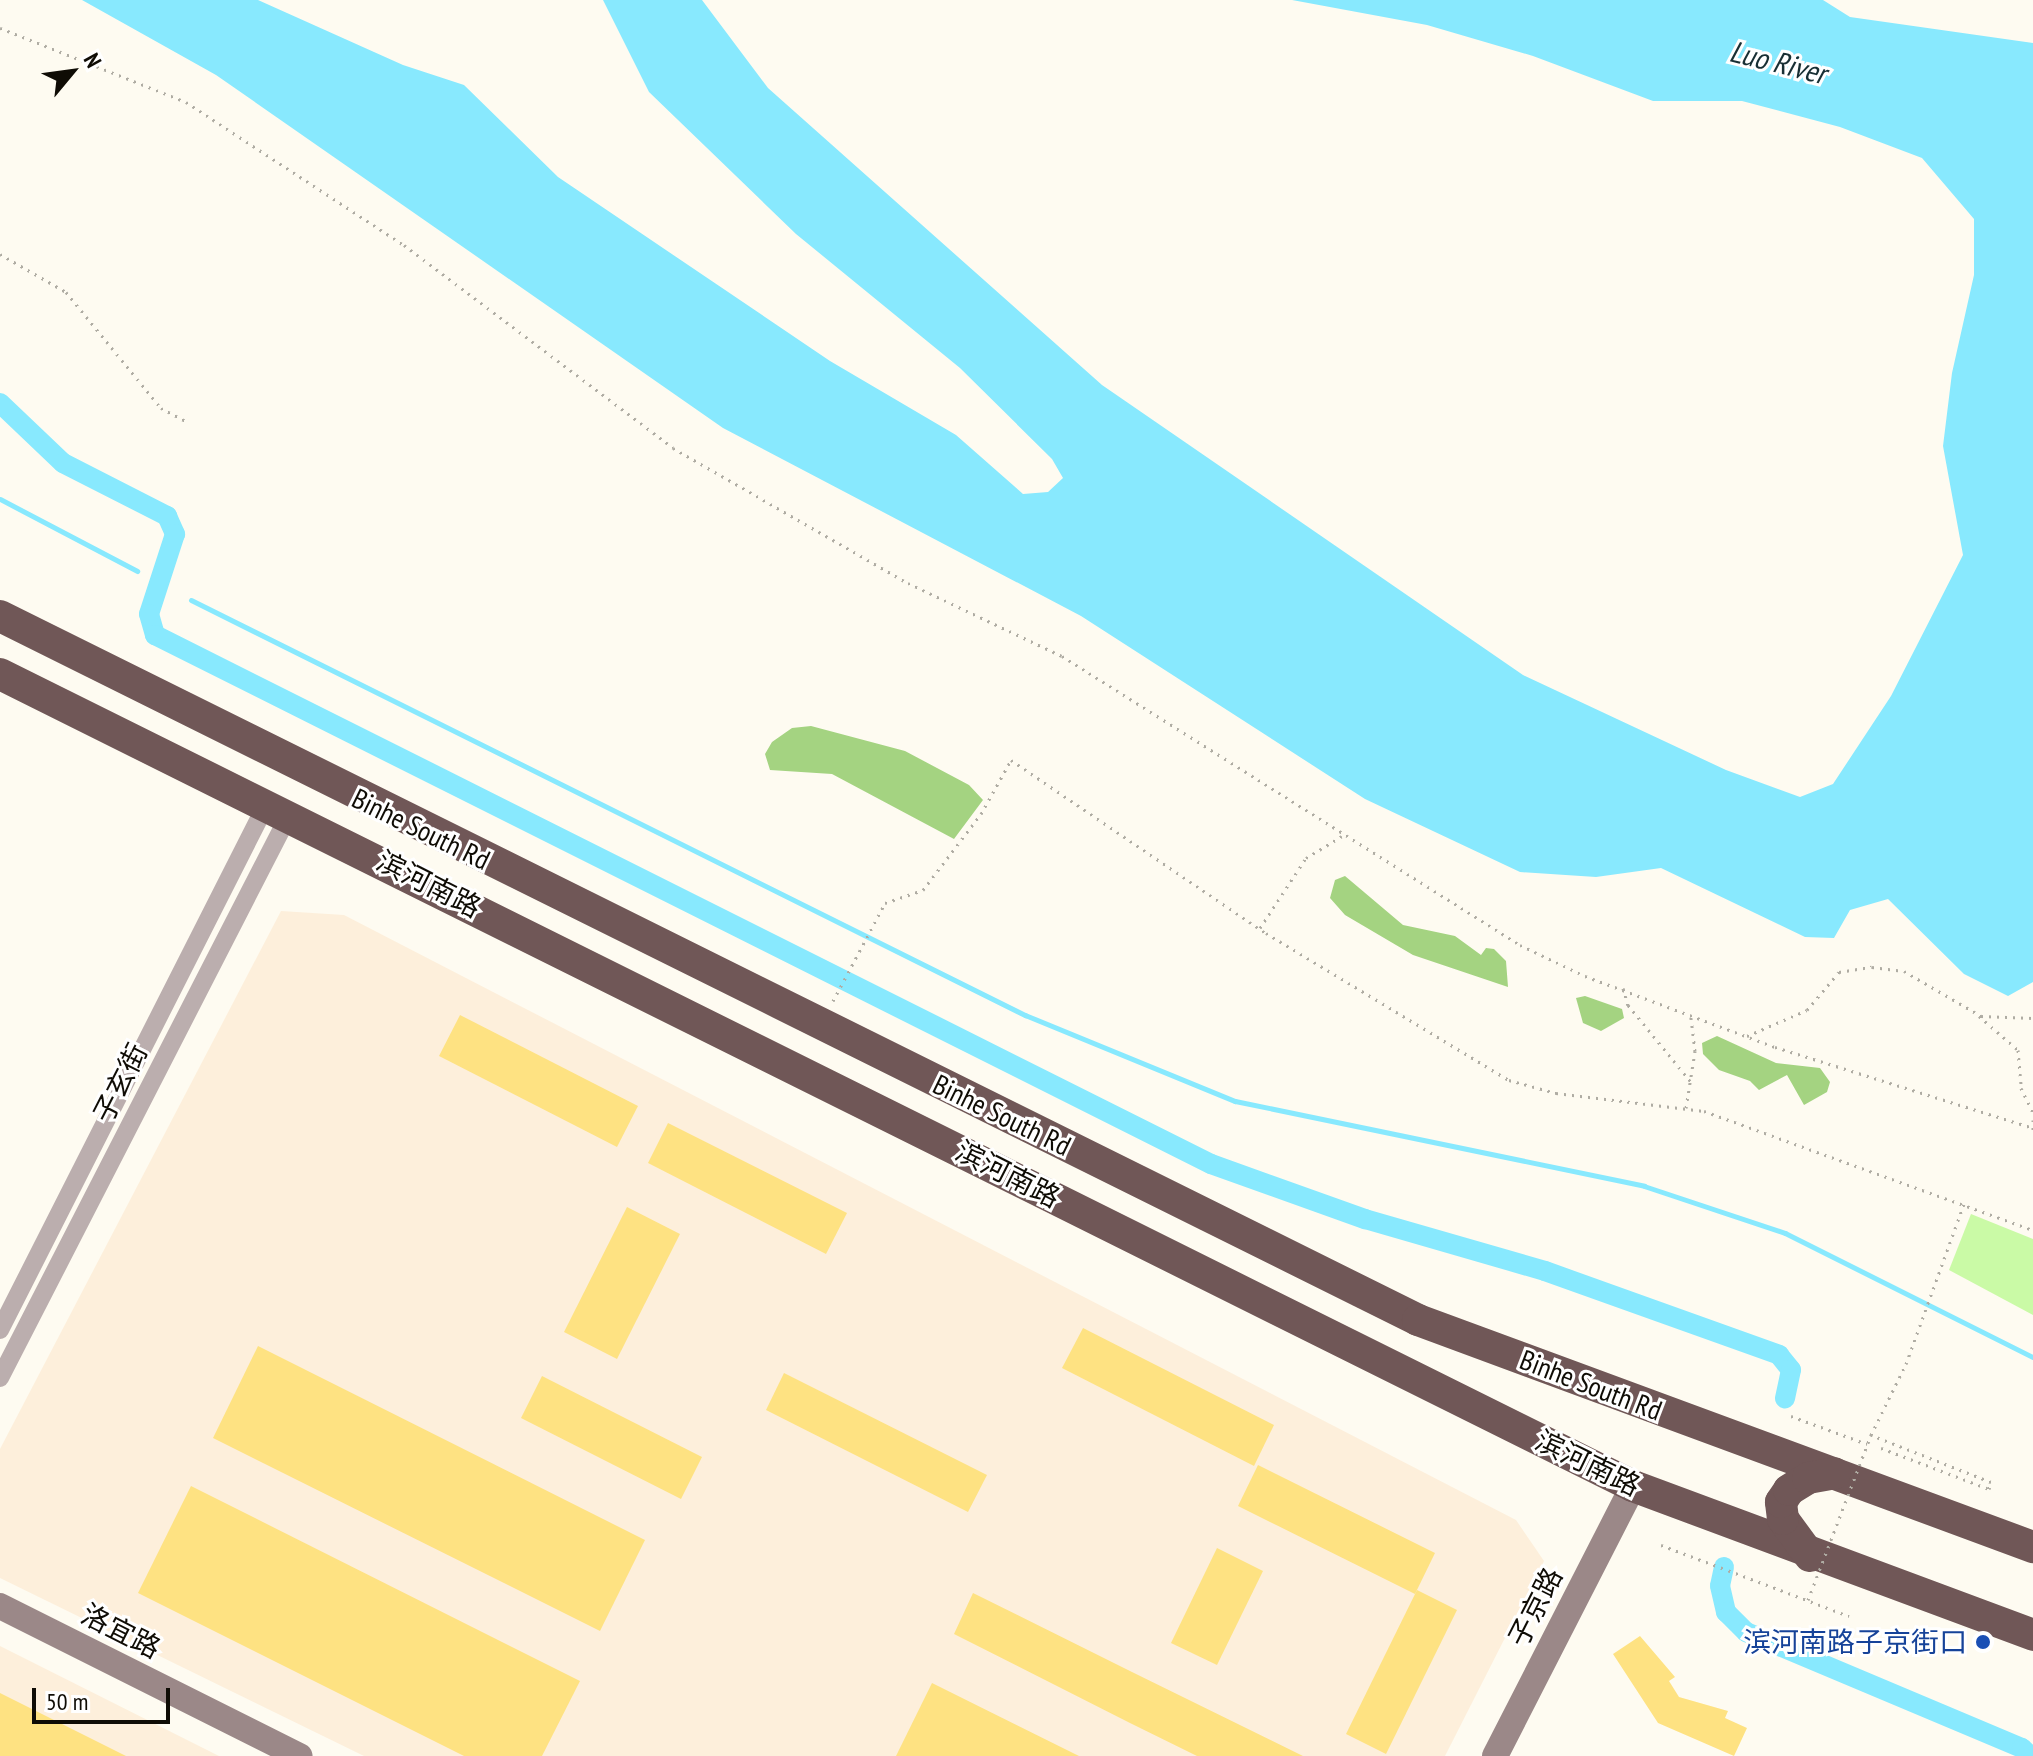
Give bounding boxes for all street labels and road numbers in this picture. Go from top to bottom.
street label: Binhe South Rd [347,781,495,877]
street label: 滨河南路 [371,844,487,924]
street label: 子玄街 [86,1038,154,1128]
street label: Binhe South Rd [928,1067,1076,1163]
street label: 滨河南路 [950,1134,1066,1214]
street label: Binhe South Rd [1515,1343,1667,1427]
street label: 滨河南路 [1530,1423,1646,1503]
street label: 子京路 [1501,1562,1569,1652]
street label: 洛宜路 [76,1597,166,1665]

